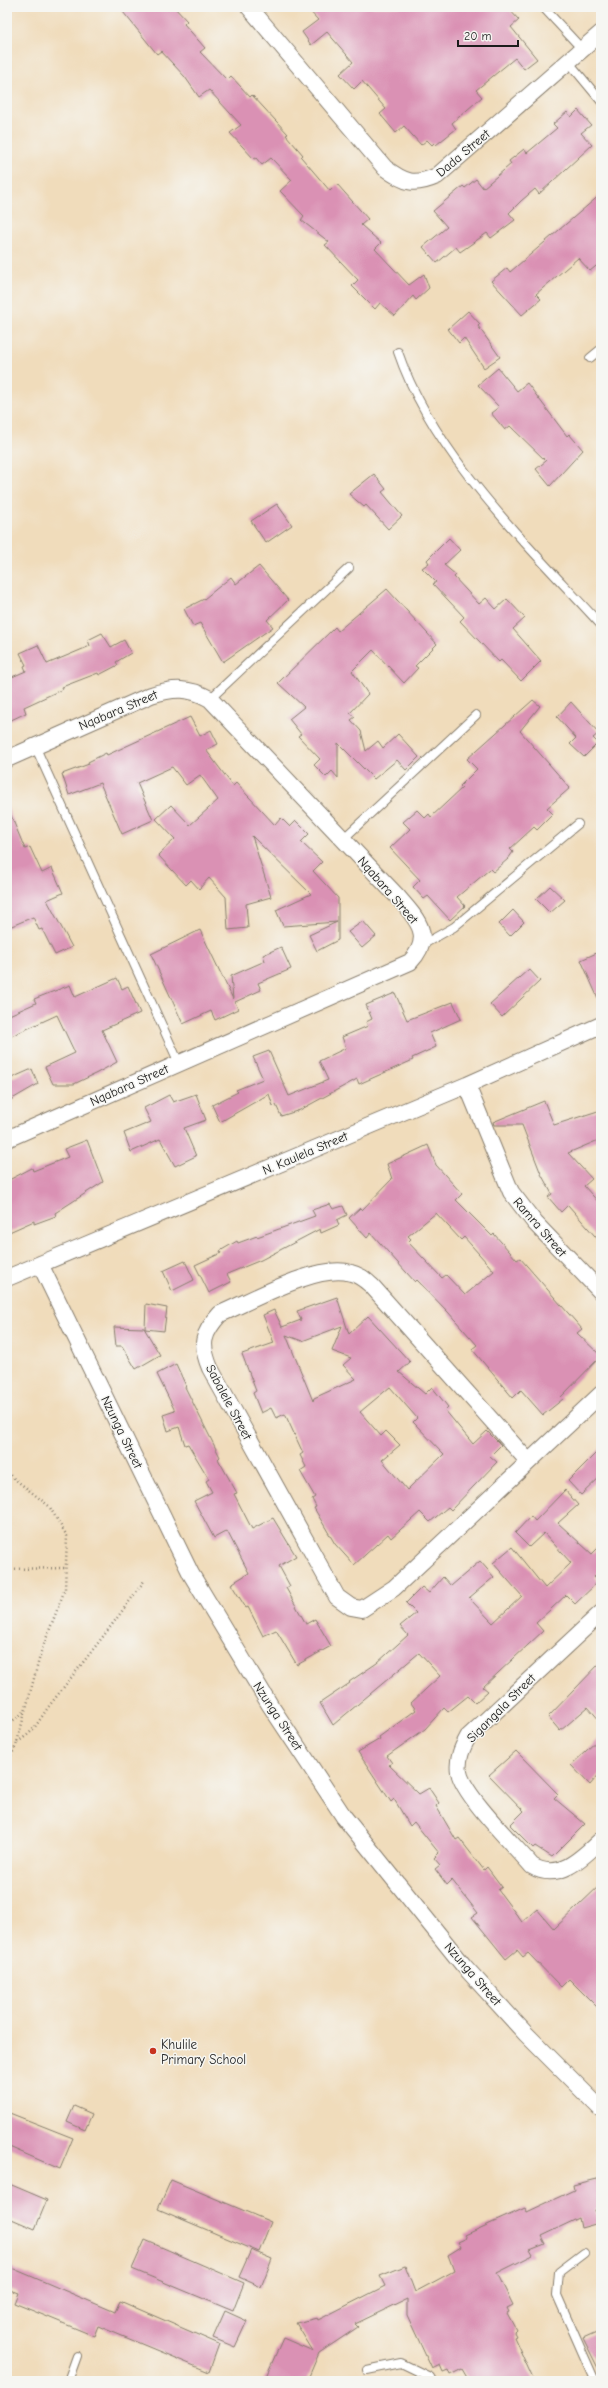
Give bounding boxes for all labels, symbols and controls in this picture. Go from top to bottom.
scale bar [458,22,518,48]
text: 20 m [464,29,492,43]
street label: Dada Street [433,125,494,180]
street label: Nqabara Street [76,686,161,733]
street label: Nqabara Street [355,853,422,928]
street label: Nqabara Street [87,1061,172,1109]
street label: N. Kaulela Street [260,1128,351,1178]
street label: Ramra Street [510,1194,571,1261]
street label: Sabalele Street [203,1362,256,1443]
street label: Nzunga Street [98,1393,147,1472]
street label: Sigangala Street [464,1670,539,1745]
street label: Nzunga Street [250,1679,306,1754]
street label: Nzunga Street [442,1939,505,2010]
place label: Khulile Primary School [161,2037,246,2067]
marker: Khulile Primary School [148,2046,158,2056]

